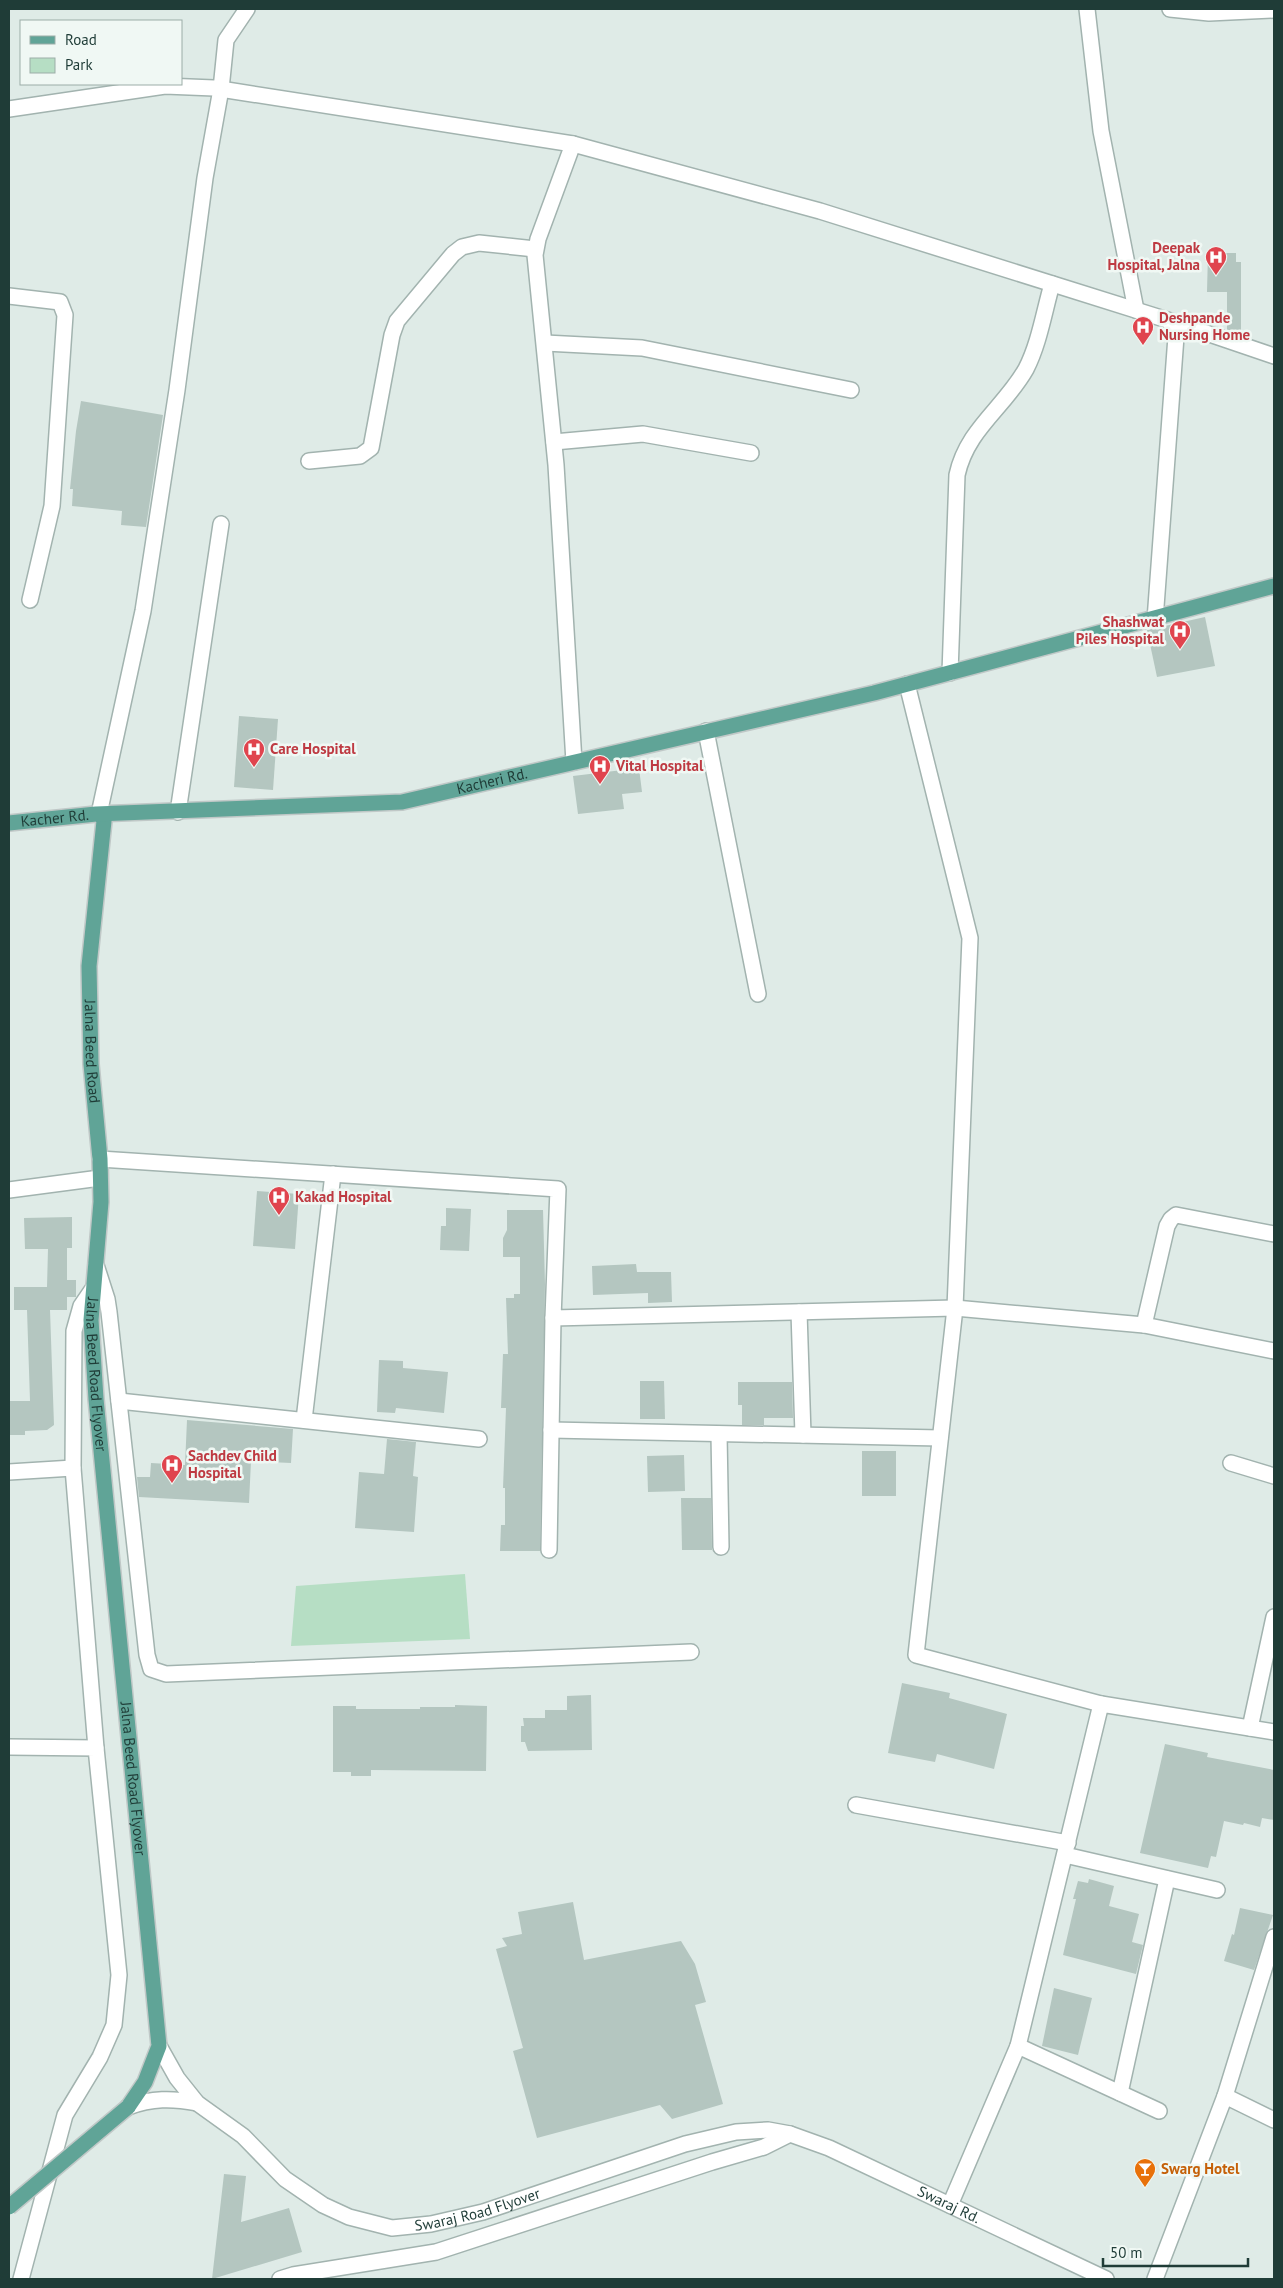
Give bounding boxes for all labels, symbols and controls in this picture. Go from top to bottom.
legend [20,20,182,85]
text: Road [65,30,97,49]
text: Park [65,55,93,74]
place label: Deepak Hospital, Jalna [1108,238,1201,274]
hospital icon: Deepak Hospital, Jalna [1204,245,1228,276]
place label: Deshpande Nursing Home [1159,308,1250,344]
hospital icon: Deshpande Nursing Home [1131,315,1155,346]
place label: Shashwat Piles Hospital [1076,612,1165,648]
hospital icon: Shashwat Piles Hospital [1168,619,1192,650]
hospital icon: Care Hospital [242,737,266,768]
place label: Care Hospital [270,739,356,758]
hospital icon: Vital Hospital [588,754,612,785]
place label: Vital Hospital [615,756,704,775]
street label: Kacheri Rd. [455,763,529,798]
street label: Kacher Rd. [20,805,90,831]
street label: Jalna Beed Road [81,998,105,1104]
hospital icon: Kakad Hospital [267,1185,291,1216]
place label: Kakad Hospital [295,1187,392,1206]
street label: Jalna Beed Road Flyover [82,1296,111,1452]
place label: Sachdev Child Hospital [188,1446,277,1482]
hospital icon: Sachdev Child Hospital [160,1453,184,1484]
street label: Jalna Beed Road Flyover [116,1700,150,1856]
bar icon: Swarg Hotel [1133,2157,1157,2188]
place label: Swarg Hotel [1161,2159,1240,2178]
street label: Swaraj Rd. [915,2181,983,2227]
street label: Swaraj Road Flyover [414,2183,542,2235]
scale bar [1103,2236,1248,2268]
text: 50 m [1110,2243,1143,2262]

